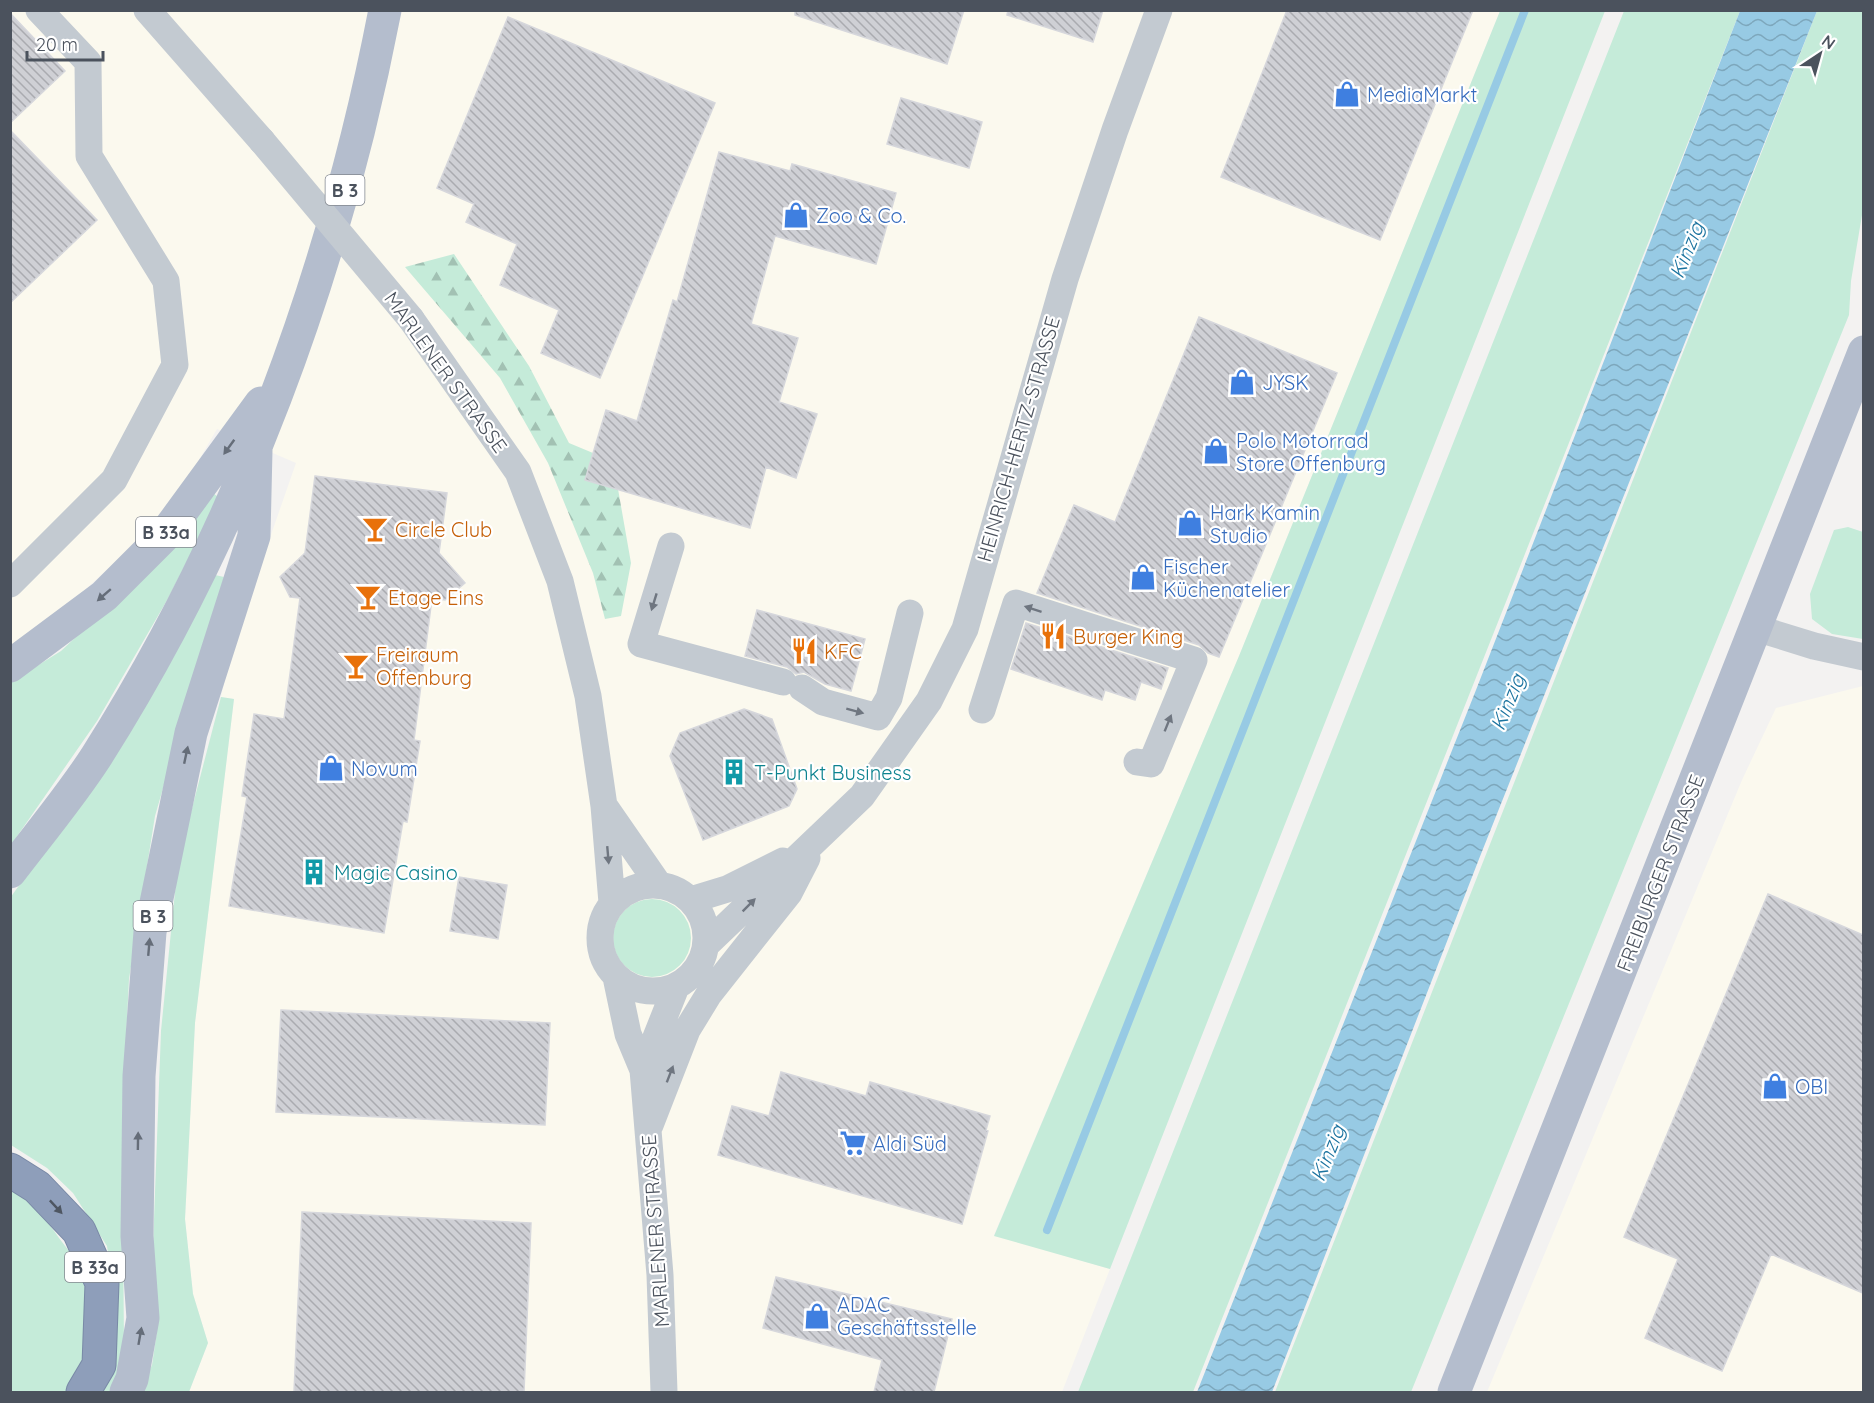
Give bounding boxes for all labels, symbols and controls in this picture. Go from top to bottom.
scale bar [27,24,104,62]
north arrow [1790,24,1850,84]
text: N [1818,30,1839,53]
text: 20 m [36,33,78,56]
shop icon: MediaMarkt [1332,79,1362,109]
place label: MediaMarkt [1367,82,1477,107]
road number: B 3 [326,175,364,205]
shop icon: Zoo & Co. [781,200,811,230]
place label: Zoo & Co. [816,203,906,228]
water label: Kinzig [1663,216,1710,282]
street label: MARLENER STRASSE [379,287,513,457]
street label: HEINRICH-HERTZ-STRASSE [971,313,1065,565]
shop icon: JYSK [1227,367,1257,397]
place label: JYSK [1262,370,1309,395]
place label: Polo Motorrad Store Offenburg [1236,428,1386,476]
shop icon: Polo Motorrad Store Offenburg [1201,436,1231,466]
one-way arrow [224,439,236,454]
place label: Hark Kamin Studio [1210,500,1320,548]
shop icon: Hark Kamin Studio [1175,508,1205,538]
bar icon: Circle Club [360,514,390,544]
road number: B 33a [136,517,196,547]
place label: Circle Club [395,517,492,542]
place label: Fischer Küchenatelier [1163,554,1290,602]
shop icon: Fischer Küchenatelier [1128,562,1158,592]
bar icon: Etage Eins [353,582,383,612]
place label: Etage Eins [388,585,484,610]
one-way arrow [97,588,112,601]
one-way arrow [649,593,658,611]
one-way arrow [1024,604,1042,613]
restaurant icon: Burger King [1038,621,1068,651]
place label: Burger King [1073,624,1183,649]
restaurant icon: KFC [789,636,819,666]
place label: KFC [824,639,862,664]
place label: Freiraum Offenburg [376,642,472,690]
bar icon: Freiraum Offenburg [341,651,371,681]
water label: Kinzig [1484,668,1531,734]
one-way arrow [846,707,864,716]
one-way arrow [1163,713,1173,731]
one-way arrow [182,746,191,765]
shop icon: Novum [316,753,346,783]
place label: Novum [351,756,418,781]
building icon: T-Punkt Business [719,757,749,787]
place label: T-Punkt Business [754,760,911,785]
street label: FREIBURGER STRASSE [1611,771,1709,975]
one-way arrow [603,845,613,864]
building icon: Magic Casino [299,857,329,887]
place label: Magic Casino [334,860,458,885]
one-way arrow [742,899,756,913]
road number: B 3 [134,901,172,931]
one-way arrow [144,937,154,956]
one-way arrow [665,1065,675,1083]
shop icon: OBI [1760,1071,1790,1101]
place label: OBI [1795,1074,1828,1099]
water label: Kinzig [1304,1119,1351,1185]
supermarket icon: Aldi Süd [838,1128,868,1158]
place label: Aldi Süd [873,1131,947,1156]
one-way arrow [133,1132,143,1151]
street label: MARLENER STRASSE [636,1134,674,1328]
one-way arrow [48,1199,62,1213]
road number: B 33a [65,1252,125,1282]
place label: ADAC Geschäftsstelle [837,1292,977,1340]
shop icon: ADAC Geschäftsstelle [802,1301,832,1331]
one-way arrow [135,1326,144,1345]

